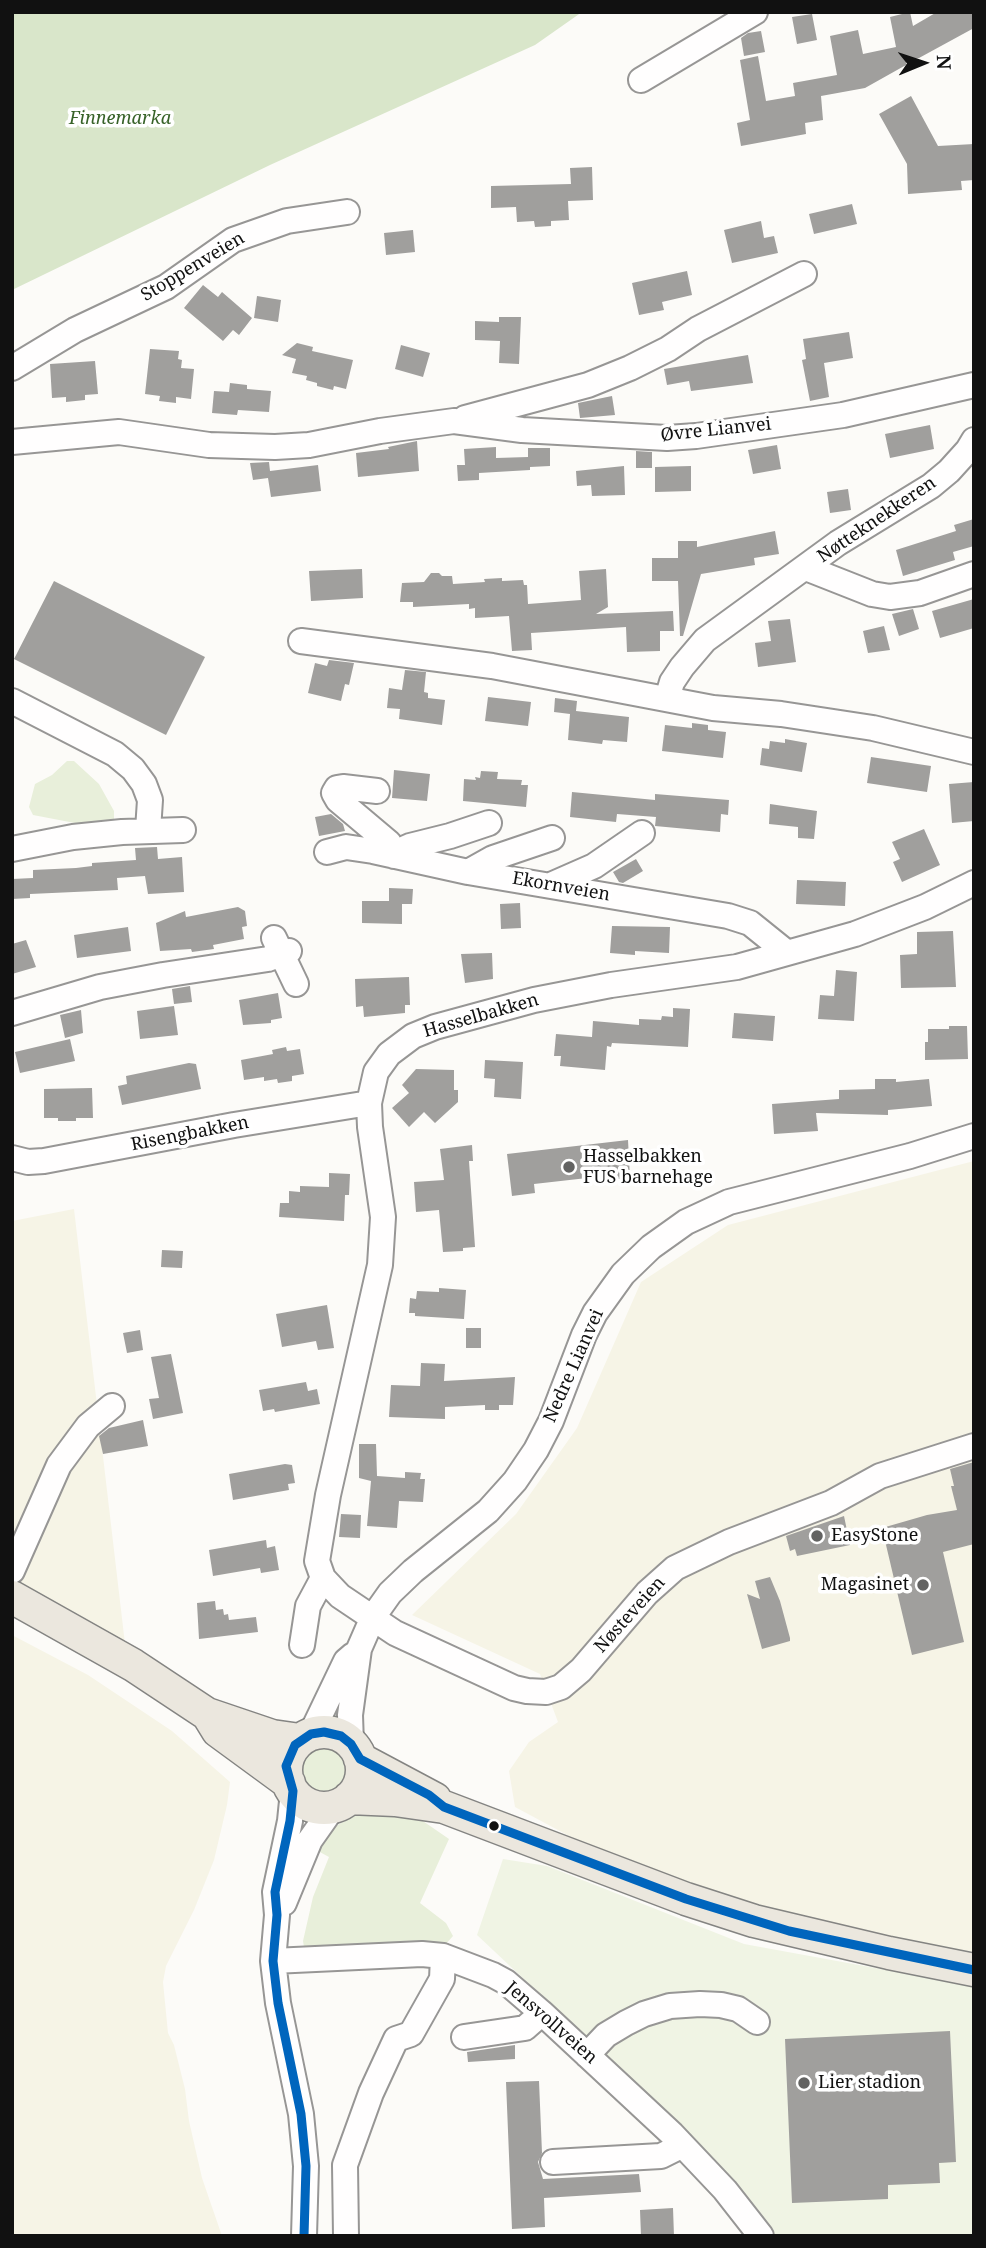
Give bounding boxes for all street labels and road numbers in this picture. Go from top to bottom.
street label: Stoppenveien [137,228,249,306]
street label: Øvre Lianvei [660,413,772,447]
street label: Nøtteknekkeren [814,472,940,568]
street label: Ekornveien [510,868,612,906]
street label: Hasselbakken [421,989,541,1043]
street label: Risengbakken [129,1112,251,1156]
street label: Nedre Lianvei [539,1306,609,1426]
street label: Nøsteveien [590,1572,670,1658]
street label: Jensvollveien [501,1977,601,2069]

